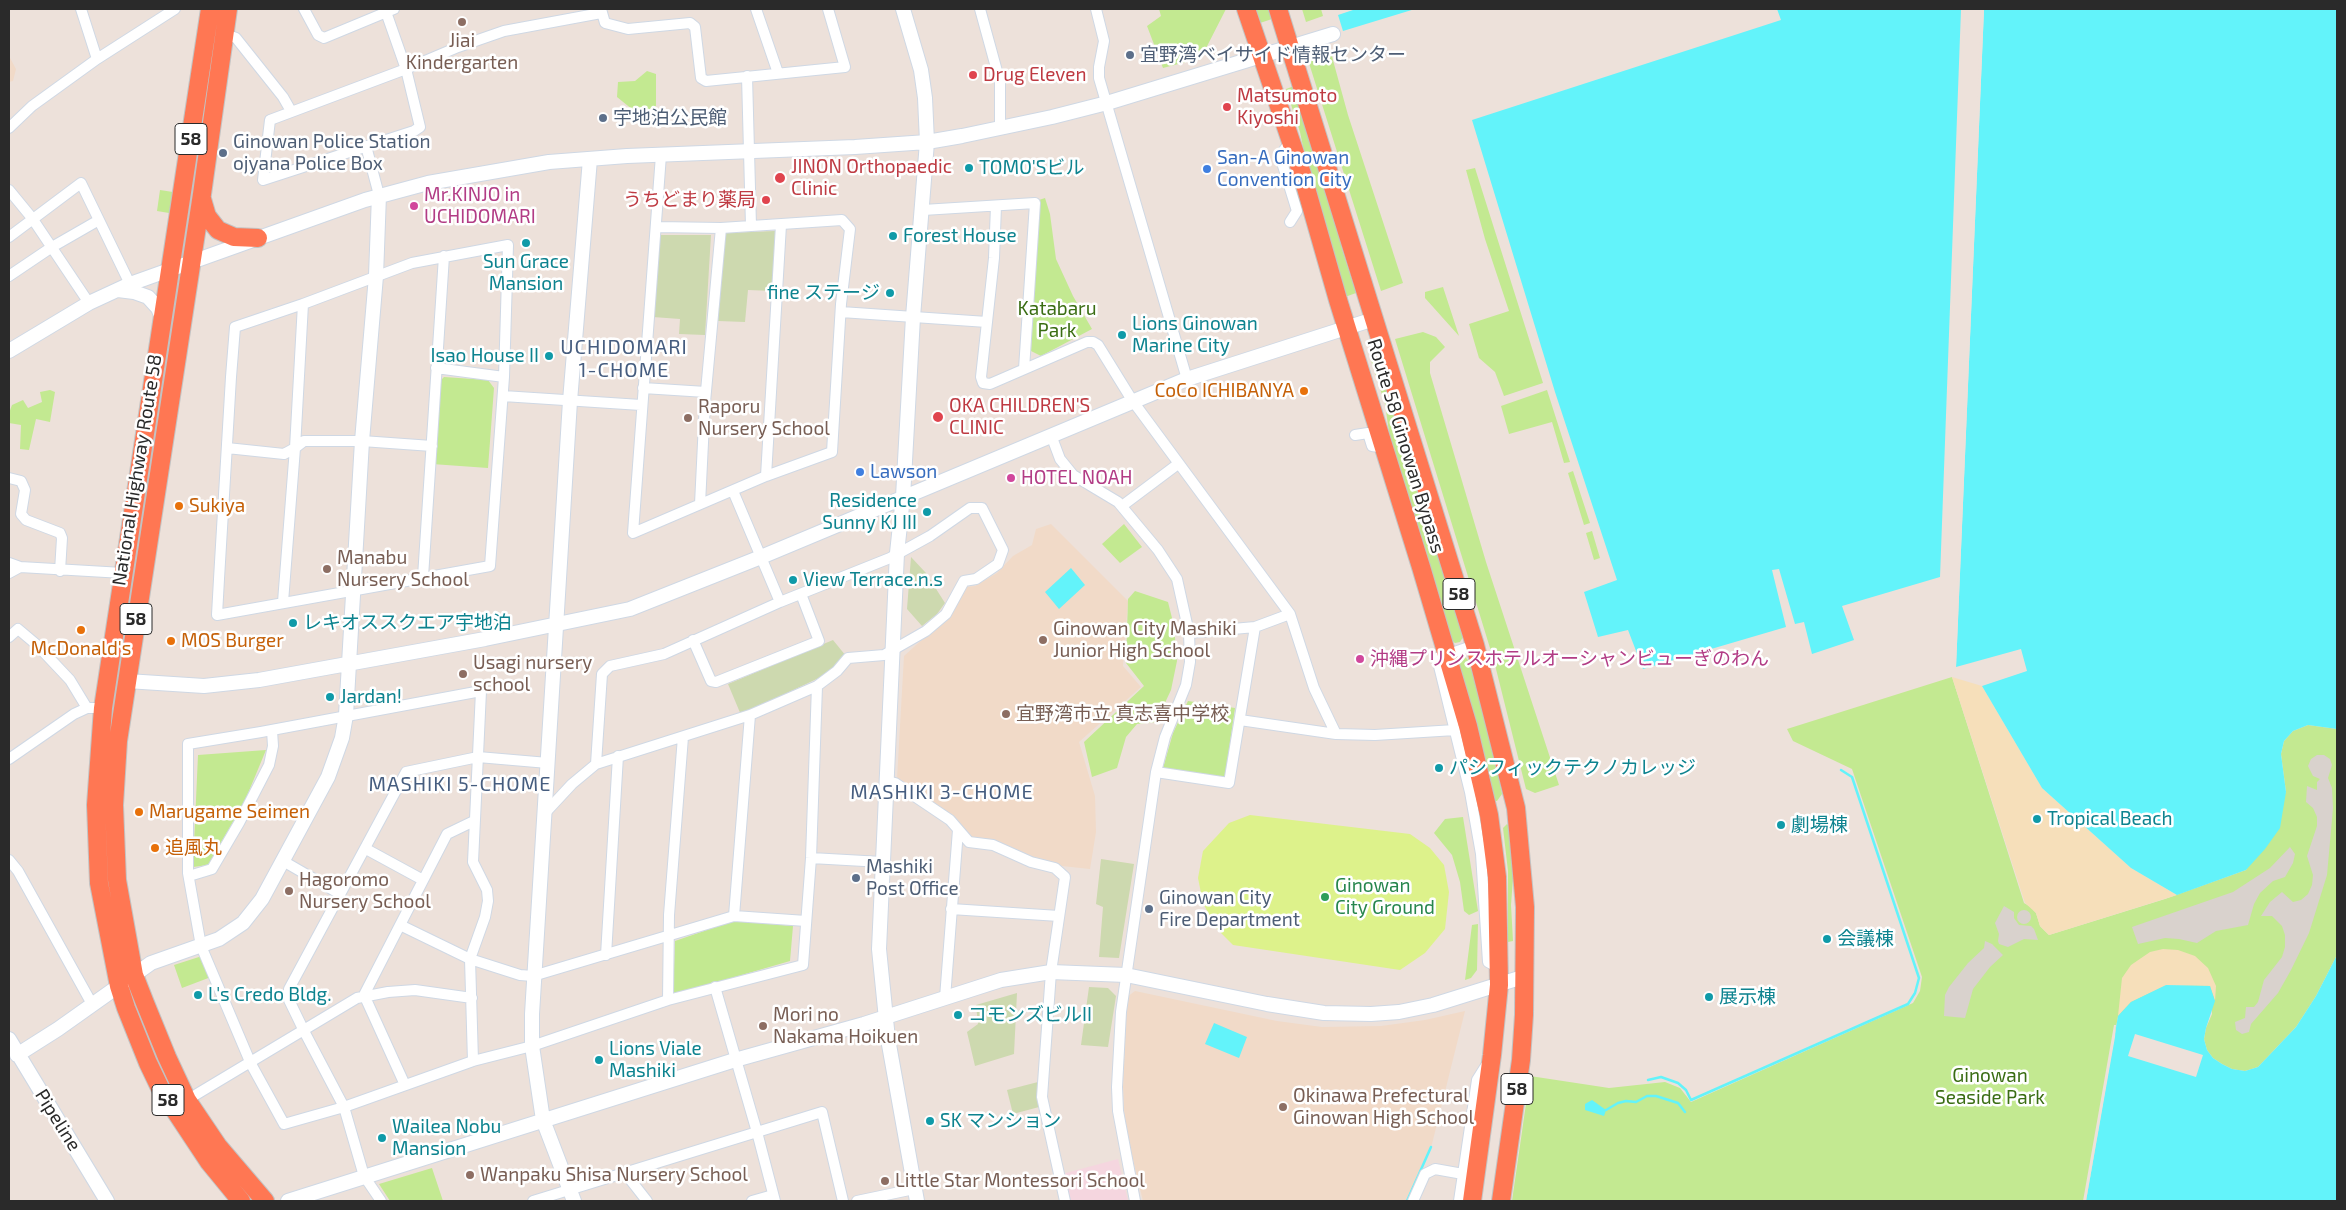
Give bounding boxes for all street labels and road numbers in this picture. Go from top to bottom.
road number: 58 [175,124,207,154]
street label: Route 58 Ginowan Bypass [1362,336,1450,556]
street label: National Highway Route 58 [107,353,167,587]
road number: 58 [1443,578,1475,610]
road number: 58 [120,604,152,634]
road number: 58 [1501,1074,1533,1104]
road number: 58 [152,1084,184,1116]
street label: Pipeline [30,1085,86,1155]

